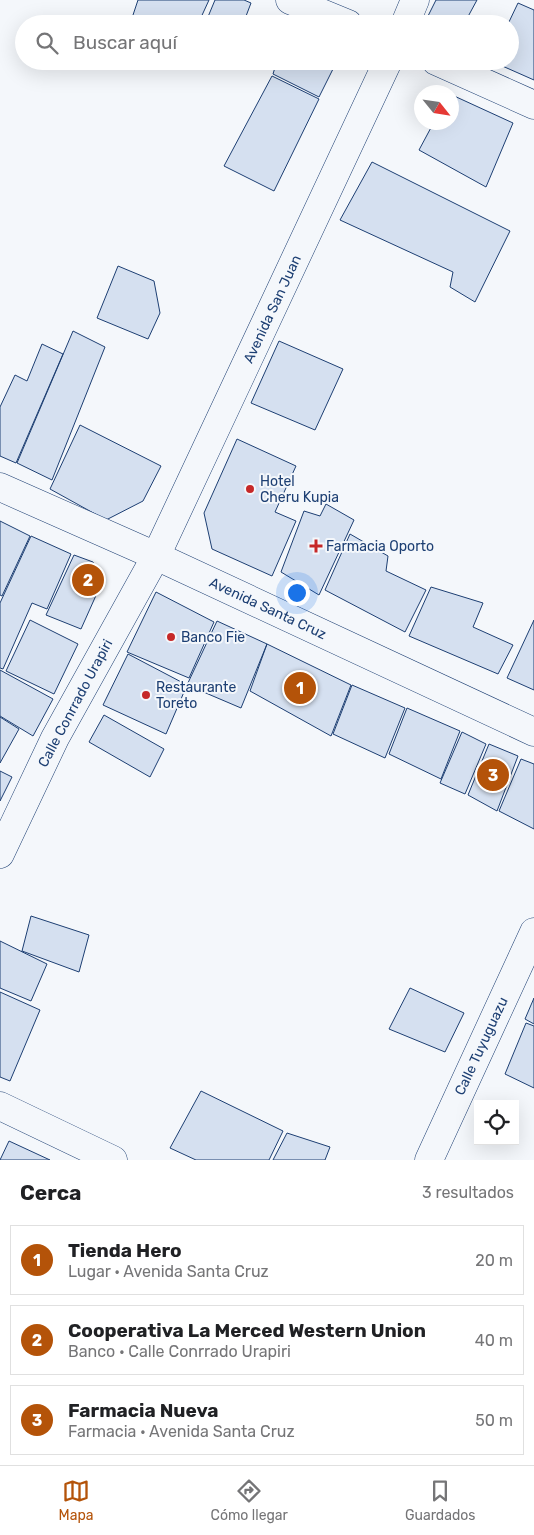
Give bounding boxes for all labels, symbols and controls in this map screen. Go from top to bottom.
search box [15,15,519,70]
icon: search [33,29,61,57]
text: Buscar aquí [73,31,177,54]
north arrow [414,85,459,130]
street label: Avenida San Juan [240,252,305,366]
place label: Hotel Cheru Kupia [260,473,339,506]
marker: Hotel Cheru Kupia [244,483,256,495]
place label: Farmacia Oporto [326,538,434,555]
marker: Farmacia Oporto [310,540,322,552]
pin: 2 [72,561,104,599]
street label: Avenida Santa Cruz [207,574,329,643]
your location [284,580,310,606]
place label: Banco Fie [181,629,245,646]
marker: Banco Fie [165,631,177,643]
street label: Calle Conrrado Urapiri [35,636,116,770]
pin: 1 [284,669,316,707]
place label: Restaurante Toreto [156,679,236,712]
marker: Restaurante Toreto [140,689,152,701]
pin: 3 [477,756,509,794]
street label: Calle Tuyuguazu [451,994,512,1098]
map controls [474,1100,519,1145]
button: locate [474,1100,519,1145]
text: Cerca [20,1180,81,1205]
text: 3 resultados [422,1183,514,1202]
text: Tienda Hero [68,1239,182,1262]
text: 1 [33,1251,41,1270]
text: 20 m [475,1251,513,1270]
text: Lugar · Avenida Santa Cruz [68,1262,269,1281]
text: Cooperativa La Merced Western Union [68,1319,426,1342]
text: 2 [32,1331,42,1350]
text: 40 m [475,1331,513,1350]
text: Banco · Calle Conrrado Urapiri [68,1342,291,1361]
text: Farmacia Nueva [68,1399,219,1422]
text: 3 [32,1411,42,1430]
text: 50 m [475,1411,513,1430]
text: Farmacia · Avenida Santa Cruz [68,1422,295,1441]
tab: Mapa [59,1477,93,1524]
tab: Cómo llegar [211,1477,288,1524]
tab: Guardados [405,1477,475,1524]

